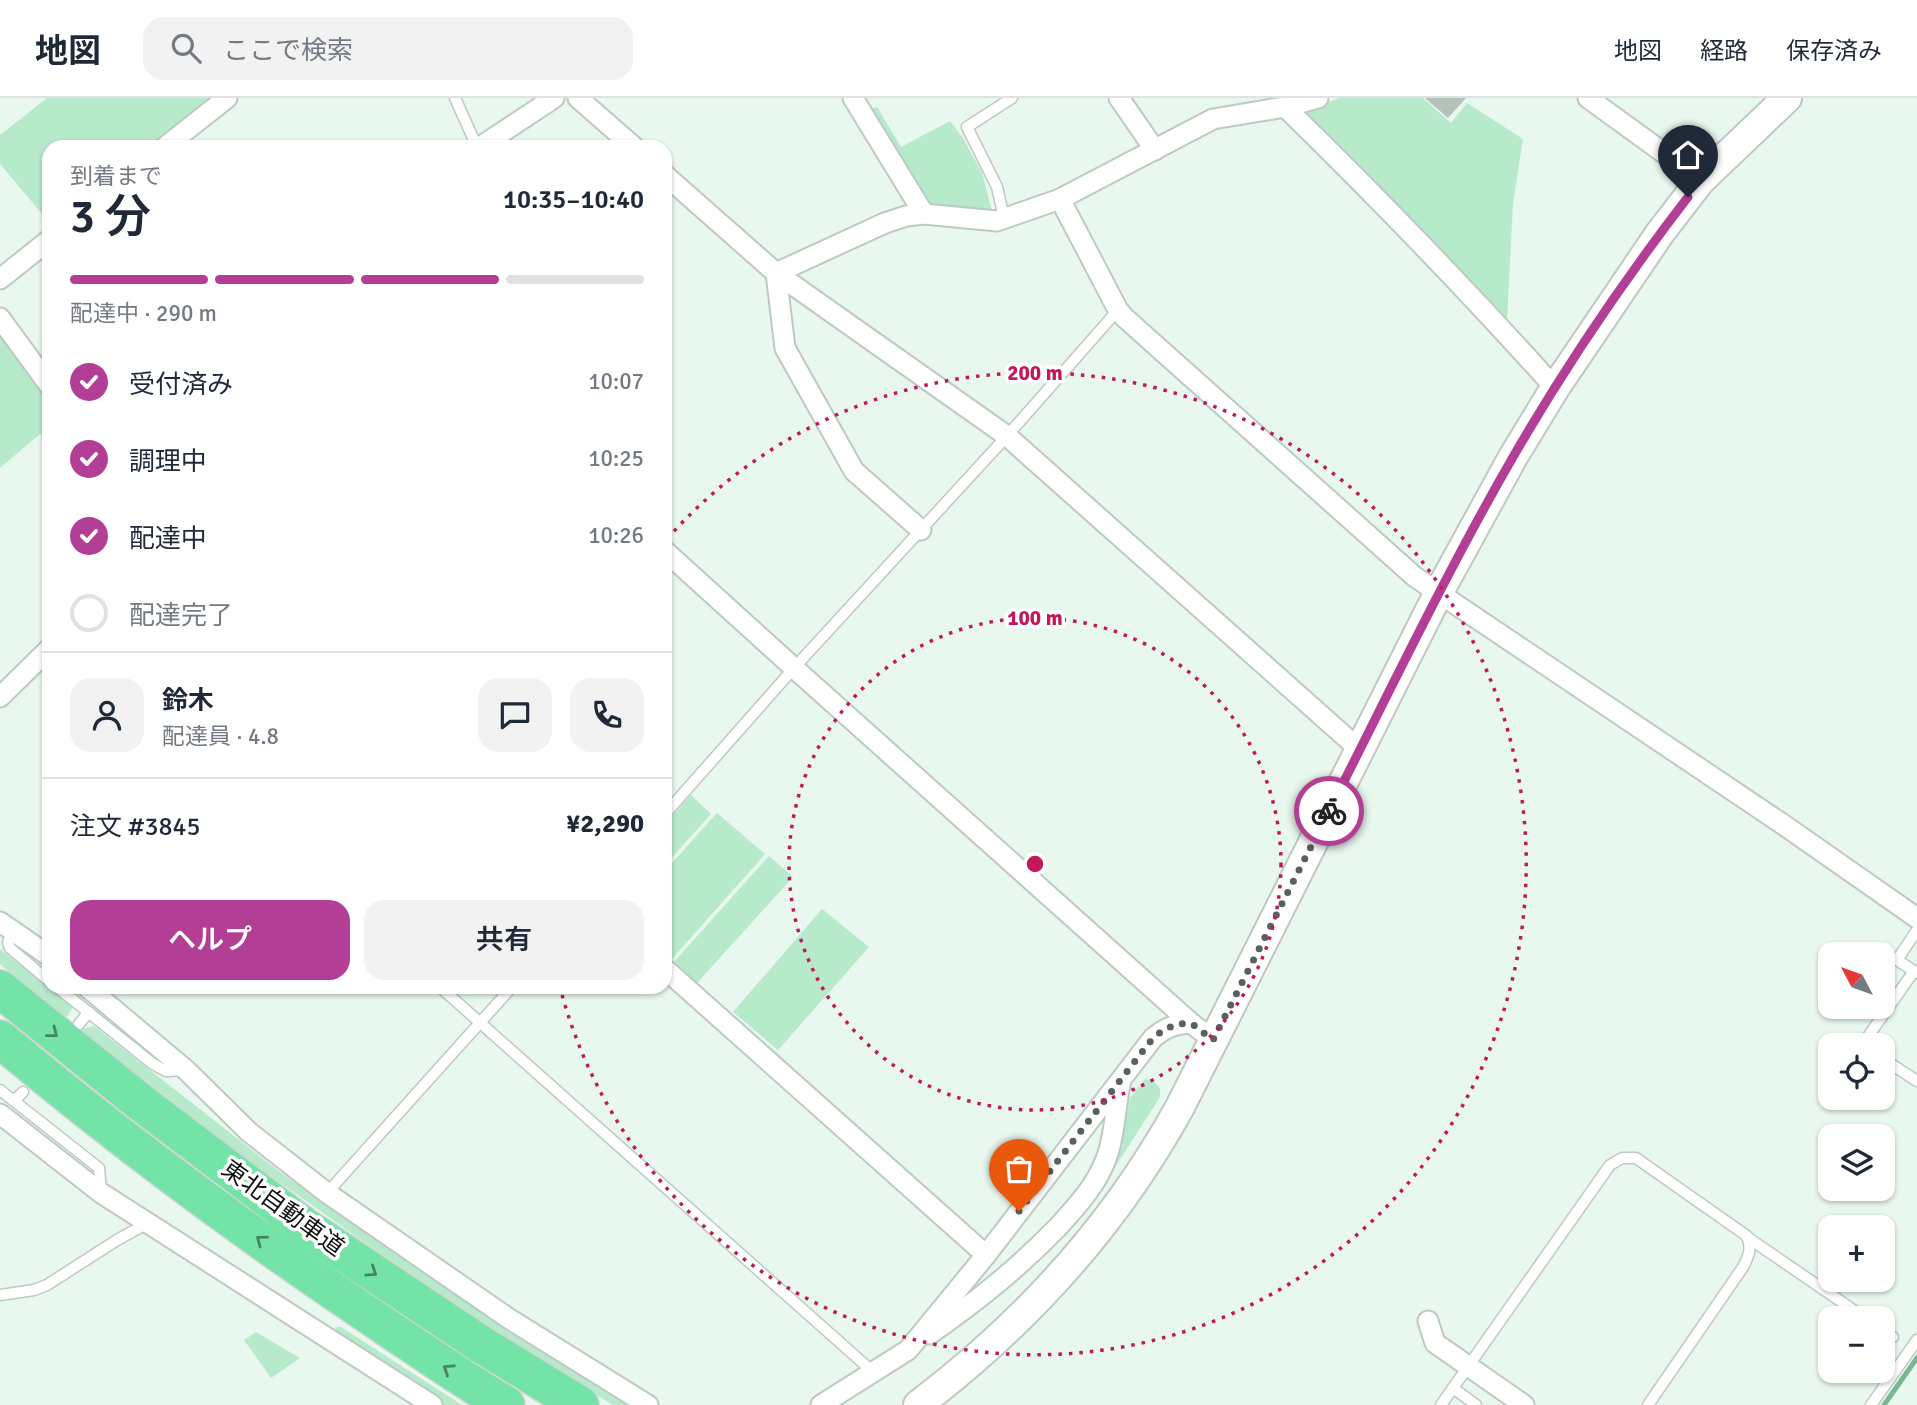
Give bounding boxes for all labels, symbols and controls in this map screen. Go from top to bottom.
search box [143,17,633,80]
icon: search [167,29,205,67]
text: 地図 [35,31,101,72]
text: ここで検索 [223,35,353,67]
text: 地図 [1614,36,1662,66]
text: 経路 [1700,36,1748,66]
text: 保存済み [1786,36,1882,66]
pin [1658,125,1718,197]
icon: home [1669,136,1707,174]
text: 到着まで [70,162,162,191]
text: 10:35–10:40 [503,184,644,216]
text: 3 分 [70,189,151,245]
text: 配達中 · 290 m [70,299,217,328]
text: 200 m [1007,360,1063,386]
icon: check [70,363,108,401]
text: 10:07 [588,367,644,396]
text: 受付済み [129,369,233,401]
icon: check [70,440,108,478]
text: 10:25 [588,444,644,473]
text: 調理中 [129,446,207,478]
icon: check [70,517,108,555]
text: 10:26 [588,521,644,550]
text: 配達中 [129,523,207,555]
text: 配達完了 [129,600,233,632]
text: 100 m [1007,605,1063,631]
button: person [70,678,144,752]
button: chat [478,678,552,752]
button: phone [570,678,644,752]
text: 鈴木 [162,685,214,717]
text: 配達員 · 4.8 [162,722,279,751]
courier [1294,776,1364,846]
icon: bike [1310,792,1348,830]
text: ¥2,290 [566,808,644,840]
text: 注文 #3845 [70,811,201,843]
centre of rings [1023,852,1047,876]
button: ヘルプ [70,900,350,980]
button: 共有 [364,900,644,980]
north arrow [1818,942,1895,1018]
map controls [1818,942,1895,1383]
one-way arrow [45,1024,57,1037]
button: locate [1818,1033,1895,1110]
button: layers [1818,1124,1895,1201]
pin [989,1139,1049,1211]
icon: bag [1000,1150,1038,1188]
street label: 東北自動車道 [216,1154,350,1262]
button: + [1818,1215,1895,1292]
one-way arrow [256,1236,268,1249]
one-way arrow [364,1263,377,1276]
button: − [1818,1306,1895,1383]
one-way arrow [443,1365,456,1377]

